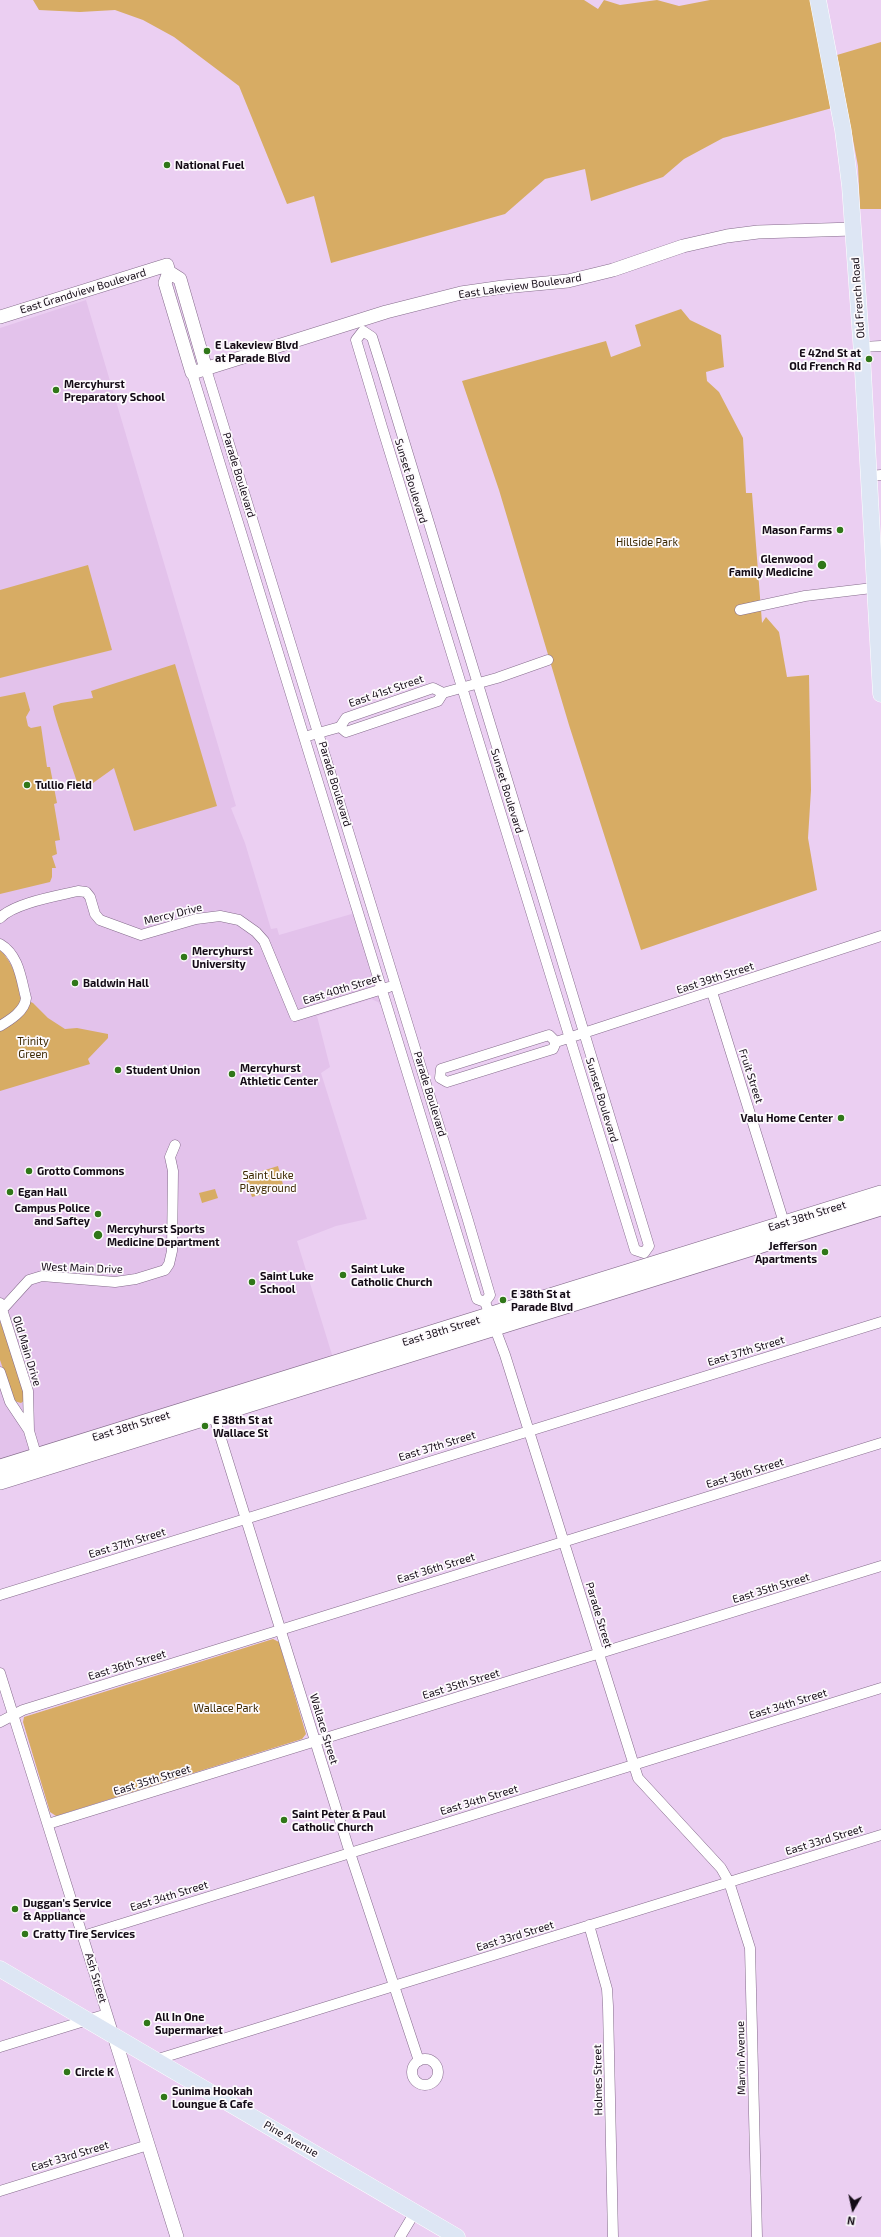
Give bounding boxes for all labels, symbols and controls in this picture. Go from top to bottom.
place label: National Fuel [175,158,244,172]
marker: National Fuel [162,160,172,170]
street label: Old French Road [849,257,867,339]
street label: East Grandview Boulevard [18,265,148,317]
street label: East Lakeview Boulevard [458,271,582,301]
place label: E Lakeview Blvd at Parade Blvd [215,338,298,364]
marker: E Lakeview Blvd at Parade Blvd [202,346,212,356]
place label: E 42nd St at Old French Rd [789,346,861,372]
marker: E 42nd St at Old French Rd [864,354,874,364]
place label: Mercyhurst Preparatory School [64,377,165,403]
marker: Mercyhurst Preparatory School [51,385,61,395]
street label: Parade Boulevard [220,431,258,519]
street label: Sunset Boulevard [392,437,430,525]
place label: Mason Farms [762,523,832,537]
marker: Mason Farms [835,525,845,535]
park label: Hillside Park [616,535,678,549]
place label: Glenwood Family Medicine [729,552,813,578]
marker: Glenwood Family Medicine [816,559,828,571]
street label: East 41st Street [347,672,425,710]
street label: Parade Boulevard [316,740,354,828]
street label: Sunset Boulevard [488,747,526,835]
place label: Tullio Field [35,778,92,792]
marker: Tullio Field [22,780,32,790]
street label: Mercy Drive [142,900,204,928]
place label: Mercyhurst University [192,944,253,970]
marker: Mercyhurst University [179,952,189,962]
street label: East 39th Street [675,959,755,997]
street label: East 40th Street [301,971,383,1007]
place label: Baldwin Hall [83,976,149,990]
marker: Baldwin Hall [70,978,80,988]
park label: Trinity Green [17,1034,49,1060]
street label: Fruit Street [736,1047,766,1105]
street label: Parade Boulevard [411,1050,449,1138]
street label: Sunset Boulevard [583,1056,621,1144]
place label: Mercyhurst Athletic Center [240,1061,318,1087]
place label: Student Union [126,1063,200,1077]
marker: Student Union [113,1065,123,1075]
marker: Mercyhurst Athletic Center [227,1069,237,1079]
place label: Valu Home Center [740,1111,833,1125]
marker: Valu Home Center [836,1113,846,1123]
place label: Grotto Commons [37,1164,124,1178]
marker: Grotto Commons [24,1166,34,1176]
park label: Saint Luke Playground [239,1168,297,1194]
place label: Egan Hall [18,1185,67,1199]
marker: Egan Hall [5,1187,15,1197]
street label: East 38th Street [766,1198,848,1234]
place label: Campus Police and Saftey [15,1201,90,1227]
marker: Campus Police and Saftey [93,1209,103,1219]
place label: Mercyhurst Sports Medicine Department [107,1222,220,1248]
marker: Mercyhurst Sports Medicine Department [92,1229,104,1241]
place label: Jefferson Apartments [755,1239,817,1265]
marker: Jefferson Apartments [820,1247,830,1257]
street label: West Main Drive [41,1260,123,1276]
place label: Saint Luke Catholic Church [351,1262,432,1288]
place label: Saint Luke School [260,1269,314,1295]
marker: Saint Luke Catholic Church [338,1270,348,1280]
marker: Saint Luke School [247,1277,257,1287]
place label: E 38th St at Parade Blvd [511,1287,573,1313]
marker: E 38th St at Parade Blvd [498,1295,508,1305]
street label: East 38th Street [400,1313,482,1349]
street label: Old Main Drive [10,1314,44,1388]
street label: East 37th Street [706,1333,786,1369]
street label: East 38th Street [90,1408,172,1444]
place label: E 38th St at Wallace St [213,1413,272,1439]
marker: E 38th St at Wallace St [200,1421,210,1431]
street label: East 37th Street [397,1428,477,1464]
street label: East 36th Street [705,1455,785,1491]
street label: East 37th Street [87,1525,167,1561]
street label: East 36th Street [396,1550,476,1586]
street label: East 35th Street [731,1570,811,1606]
street label: Parade Street [583,1580,615,1650]
street label: East 36th Street [87,1647,167,1683]
street label: East 35th Street [421,1666,501,1702]
street label: East 34th Street [747,1686,829,1722]
street label: Wallace Street [307,1692,341,1766]
park label: Wallace Park [193,1701,259,1715]
street label: East 35th Street [112,1762,192,1798]
street label: East 34th Street [438,1782,520,1818]
place label: Saint Peter & Paul Catholic Church [292,1807,386,1833]
marker: Saint Peter & Paul Catholic Church [279,1815,289,1825]
street label: East 33rd Street [784,1822,864,1858]
street label: East 34th Street [128,1878,210,1914]
place label: Duggan's Service & Appliance [23,1896,111,1922]
marker: Duggan's Service & Appliance [10,1904,20,1914]
street label: East 33rd Street [475,1918,555,1954]
place label: Cratty Tire Services [33,1927,135,1941]
marker: Cratty Tire Services [20,1929,30,1939]
street label: Ash Street [82,1951,110,2005]
place label: All In One Supermarket [155,2010,223,2036]
marker: All In One Supermarket [142,2018,152,2028]
street label: Marvin Avenue [734,2021,748,2095]
street label: Holmes Street [591,2044,605,2116]
place label: Circle K [75,2065,114,2079]
marker: Circle K [62,2067,72,2077]
place label: Sunima Hookah Loungue & Cafe [172,2084,253,2110]
marker: Sunima Hookah Loungue & Cafe [159,2092,169,2102]
street label: Pine Avenue [261,2118,321,2160]
street label: East 33rd Street [30,2138,110,2174]
north arrow [833,2189,873,2229]
text: N [846,2214,856,2228]

